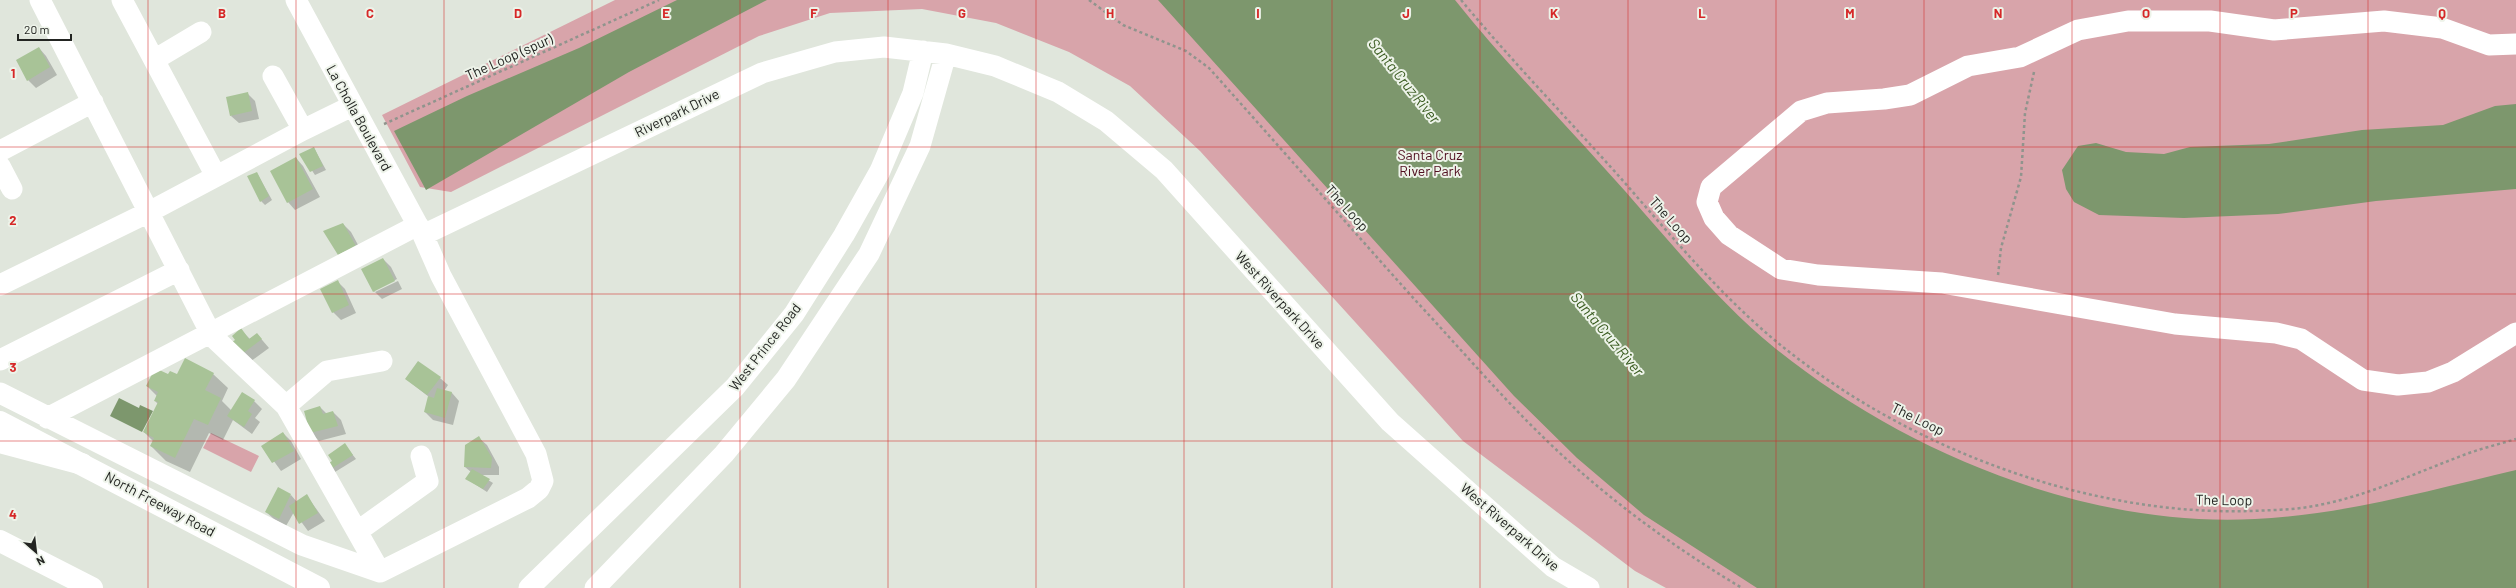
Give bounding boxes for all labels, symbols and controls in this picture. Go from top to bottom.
text: B [218,5,226,21]
text: C [366,5,374,21]
text: D [514,5,522,21]
text: E [662,5,670,21]
text: F [810,5,818,21]
text: G [958,5,966,21]
text: H [1106,5,1114,21]
text: I [1256,5,1260,21]
text: J [1402,5,1410,21]
text: K [1550,5,1558,21]
text: L [1698,5,1706,21]
text: M [1845,5,1855,21]
text: N [1994,5,2002,21]
text: O [2142,5,2150,21]
text: P [2290,5,2298,21]
text: Q [2438,5,2446,21]
scale bar [18,16,71,42]
text: 20 m [24,22,50,36]
street label: The Loop (spur) [462,30,555,83]
water label: Santa Cruz River [1365,34,1445,127]
street label: La Cholla Boulevard [323,62,396,174]
text: 1 [11,65,15,81]
street label: Riverpark Drive [632,85,722,140]
park label: Santa Cruz River Park [1397,146,1463,179]
street label: The Loop [1322,181,1373,234]
street label: The Loop [1646,193,1697,246]
text: 2 [9,212,17,228]
street label: West Riverpark Drive [1232,247,1329,352]
water label: Santa Cruz River [1567,288,1649,380]
street label: West Prince Road [725,300,804,394]
text: 3 [9,359,17,375]
street label: The Loop [1889,398,1947,439]
street label: North Freeway Road [102,467,218,540]
street label: West Riverpark Drive [1457,479,1563,574]
street label: The Loop [2196,491,2252,508]
text: 4 [9,506,17,522]
north arrow [16,532,56,572]
text: N [35,554,47,569]

